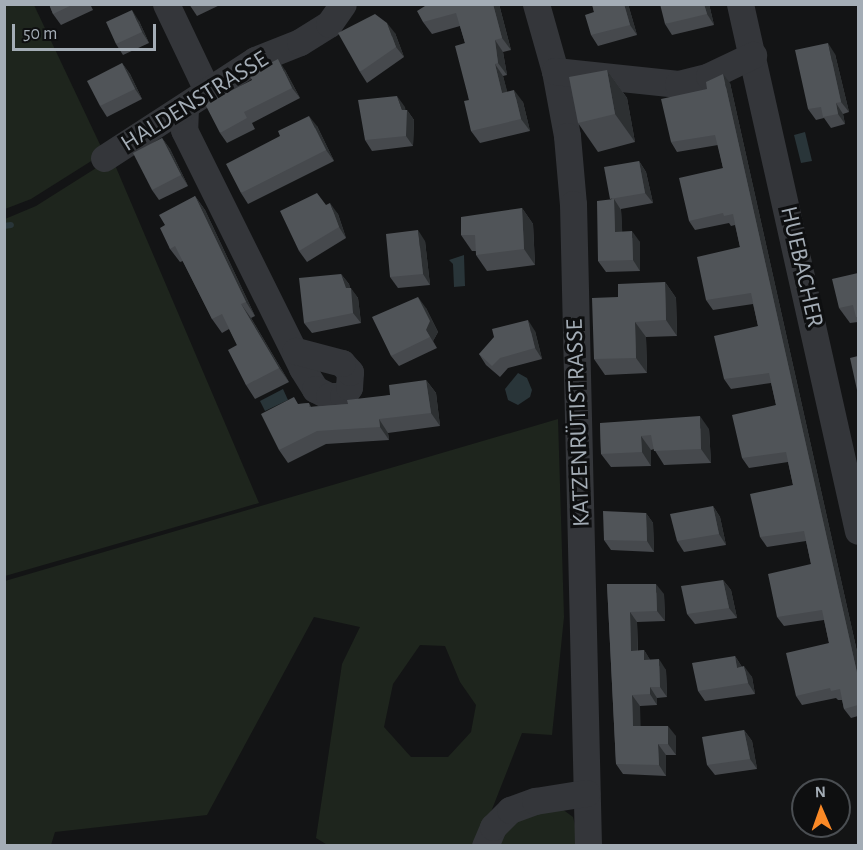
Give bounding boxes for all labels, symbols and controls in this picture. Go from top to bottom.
scale bar [15,12,159,50]
text: 50 m [23,25,57,43]
street label: HALDENSTRASSE [116,45,274,159]
street label: HUEBACHER [773,204,829,330]
street label: KATZENRÜTISTRASSE [561,318,597,528]
north arrow [791,778,851,838]
text: N [815,784,826,800]

